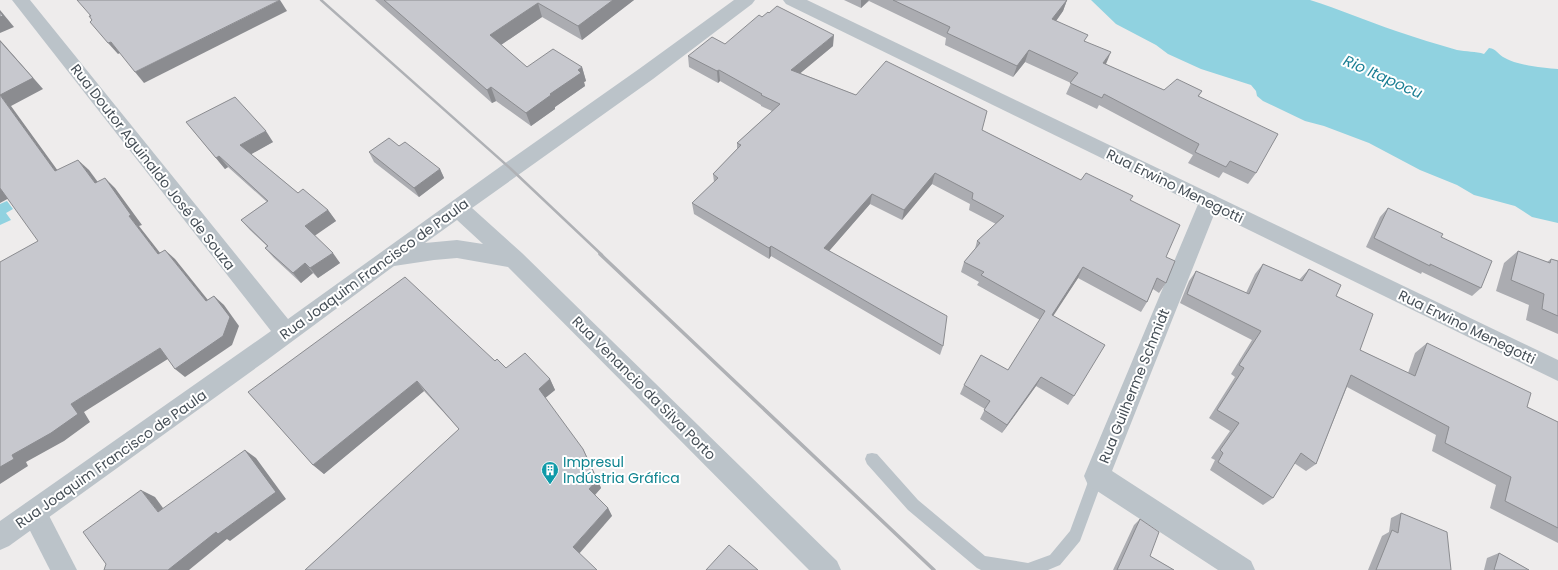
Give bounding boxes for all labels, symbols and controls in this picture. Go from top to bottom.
water label: Rio Itapocu [1340,50,1426,104]
street label: Rua Doutor Aguinaldo José de Souza [66,60,240,274]
street label: Rua Erwino Menegotti [1103,144,1247,228]
street label: Rua Joaquim Francisco de Paula [275,194,473,344]
street label: Rua Erwino Menegotti [1395,285,1539,369]
street label: Rua Guilherme Schmidt [1094,306,1174,466]
street label: Rua Venancio da Silva Porto [568,312,720,464]
street label: Rua Joaquim Francisco de Paula [11,385,211,533]
place label: Impresul Indústria Gráfica [563,452,680,488]
building icon: Impresul Indústria Gráfica [540,460,560,485]

